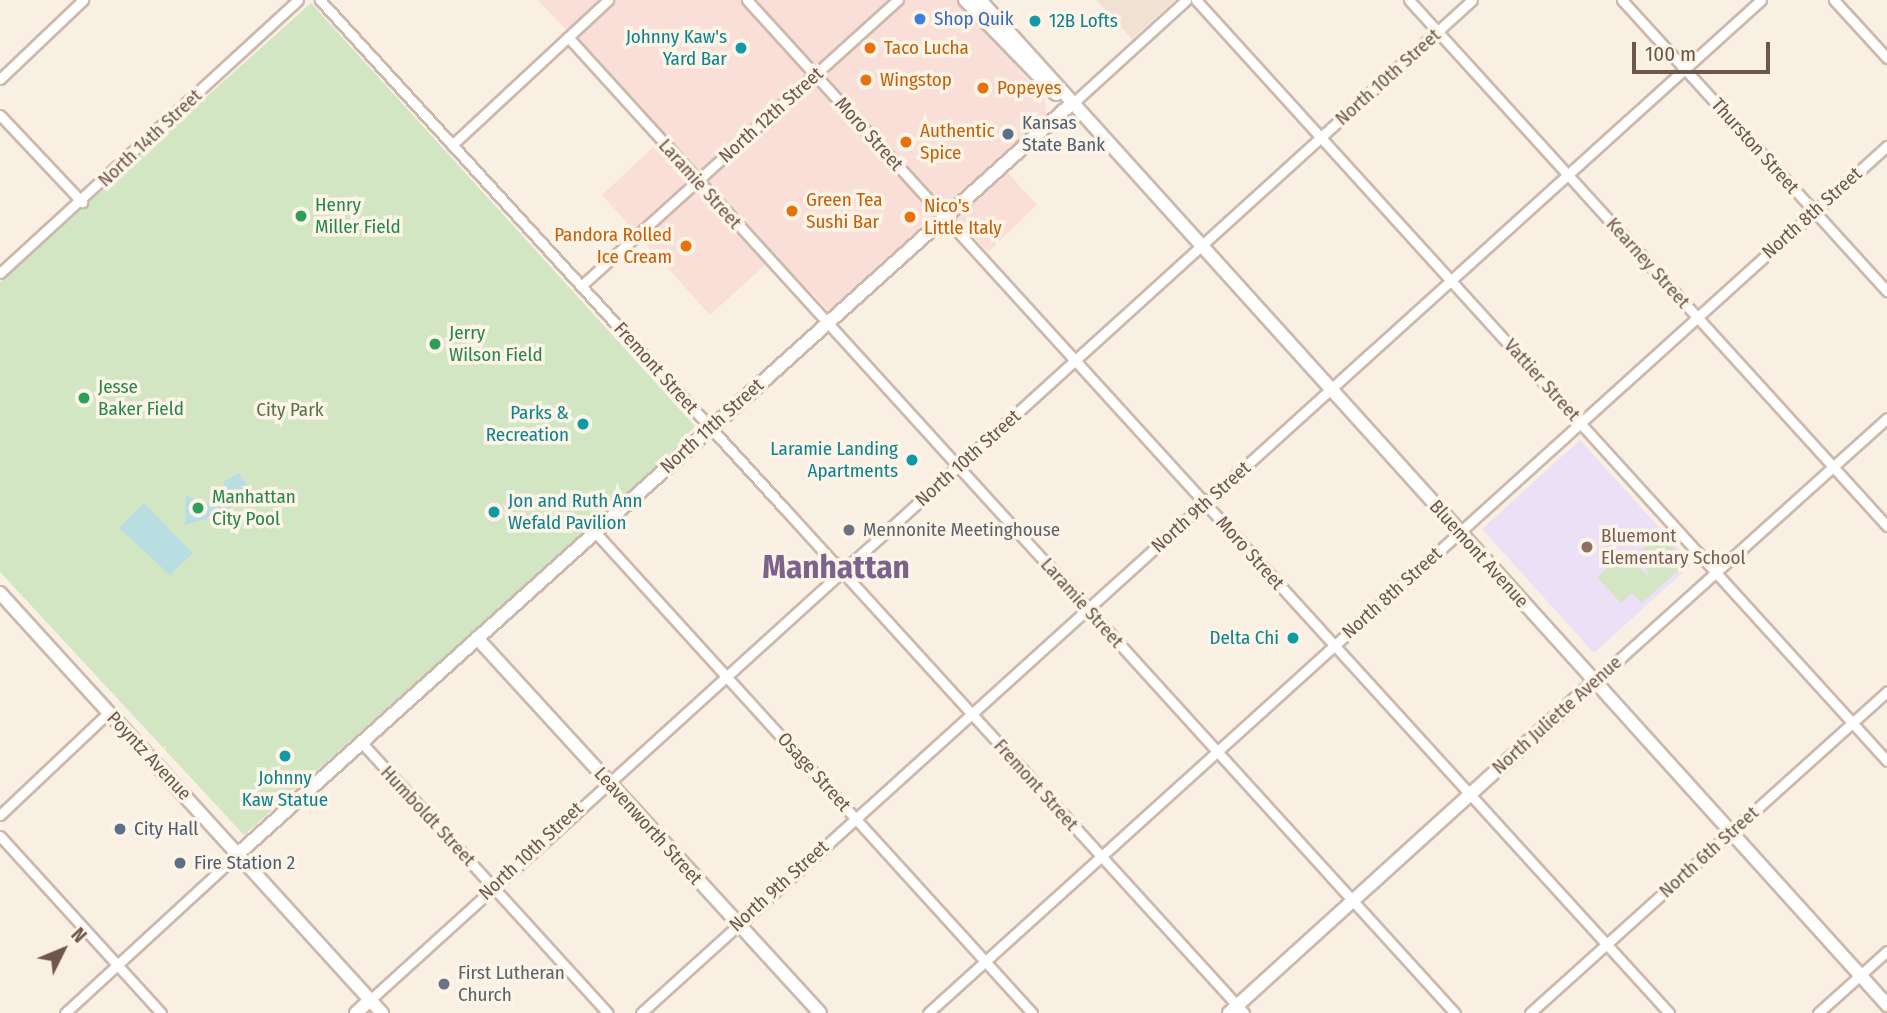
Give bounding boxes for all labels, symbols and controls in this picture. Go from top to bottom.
place label: Shop Quik [934,8,1014,30]
place label: 12B Lofts [1049,10,1118,32]
marker: Shop Quik [912,11,928,27]
marker: 12B Lofts [1027,13,1043,29]
street label: North 10th Street [1331,24,1445,130]
place label: Johnny Kaw's Yard Bar [626,26,727,70]
scale bar [1635,28,1773,72]
place label: Taco Lucha [884,37,969,59]
marker: Johnny Kaw's Yard Bar [733,40,749,56]
marker: Taco Lucha [862,40,878,56]
text: 100 m [1645,41,1696,67]
street label: North 12th Street [714,62,828,168]
place label: Wingstop [880,69,952,91]
marker: Wingstop [858,72,874,88]
place label: Popeyes [997,77,1062,99]
marker: Popeyes [975,80,991,96]
street label: North 14th Street [94,84,206,192]
street label: Moro Street [830,93,908,175]
street label: Thurston Street [1706,94,1804,198]
place label: Kansas State Bank [1022,112,1105,156]
place label: Authentic Spice [920,120,995,164]
marker: Kansas State Bank [1000,126,1016,142]
street label: Laramie Street [654,134,746,234]
marker: Authentic Spice [898,134,914,150]
street label: North 8th Street [1758,162,1866,264]
place label: Green Tea Sushi Bar [806,189,883,233]
place label: Henry Miller Field [315,194,401,238]
place label: Nico's Little Italy [924,195,1002,239]
marker: Green Tea Sushi Bar [784,203,800,219]
marker: Henry Miller Field [293,208,309,224]
marker: Nico's Little Italy [902,209,918,225]
street label: Kearney Street [1601,213,1695,313]
place label: Pandora Rolled Ice Cream [554,224,672,268]
marker: Pandora Rolled Ice Cream [678,238,694,254]
street label: Fremont Street [609,318,703,418]
place label: Jerry Wilson Field [449,322,543,366]
street label: Vattier Street [1499,334,1585,426]
marker: Jerry Wilson Field [427,336,443,352]
street label: North 11th Street [656,374,768,478]
place label: Jesse Baker Field [98,376,184,420]
marker: Jesse Baker Field [76,390,92,406]
park label: City Park [256,399,324,421]
place label: Parks & Recreation [486,402,569,446]
street label: North 10th Street [911,405,1025,511]
marker: Parks & Recreation [575,416,591,432]
place label: Laramie Landing Apartments [770,438,898,482]
marker: Laramie Landing Apartments [904,452,920,468]
street label: North 9th Street [1147,457,1255,557]
place label: Manhattan City Pool [212,486,296,530]
place label: Jon and Ruth Ann Wefald Pavilion [508,490,643,534]
street label: Bluemont Avenue [1425,495,1533,613]
marker: Manhattan City Pool [190,500,206,516]
marker: Jon and Ruth Ann Wefald Pavilion [486,504,502,520]
street label: Moro Street [1211,512,1289,594]
place label: Mennonite Meetinghouse [863,519,1060,541]
marker: Mennonite Meetinghouse [841,522,857,538]
place label: Bluemont Elementary School [1601,525,1746,569]
marker: Bluemont Elementary School [1579,539,1595,555]
street label: North 8th Street [1338,542,1446,644]
district label: Manhattan [762,548,910,588]
street label: Laramie Street [1036,553,1128,653]
place label: Delta Chi [1209,627,1279,649]
marker: Delta Chi [1285,630,1301,646]
street label: North Juliette Avenue [1488,651,1626,779]
street label: Poyntz Avenue [102,707,196,805]
street label: Osage Street [773,728,855,816]
street label: Fremont Street [989,735,1083,835]
marker: Johnny Kaw Statue [277,748,293,764]
street label: Humboldt Street [376,761,480,871]
street label: Leavenworth Street [589,762,707,890]
place label: Johnny Kaw Statue [242,767,328,811]
street label: North 10th Street [474,797,588,905]
street label: North 6th Street [1655,801,1763,903]
place label: City Hall [134,818,198,840]
marker: City Hall [112,821,128,837]
street label: North 9th Street [725,836,833,936]
place label: Fire Station 2 [194,852,295,874]
marker: Fire Station 2 [172,855,188,871]
north arrow [28,915,98,985]
text: N [66,923,91,947]
place label: First Lutheran Church [458,962,565,1006]
marker: First Lutheran Church [436,976,452,992]

